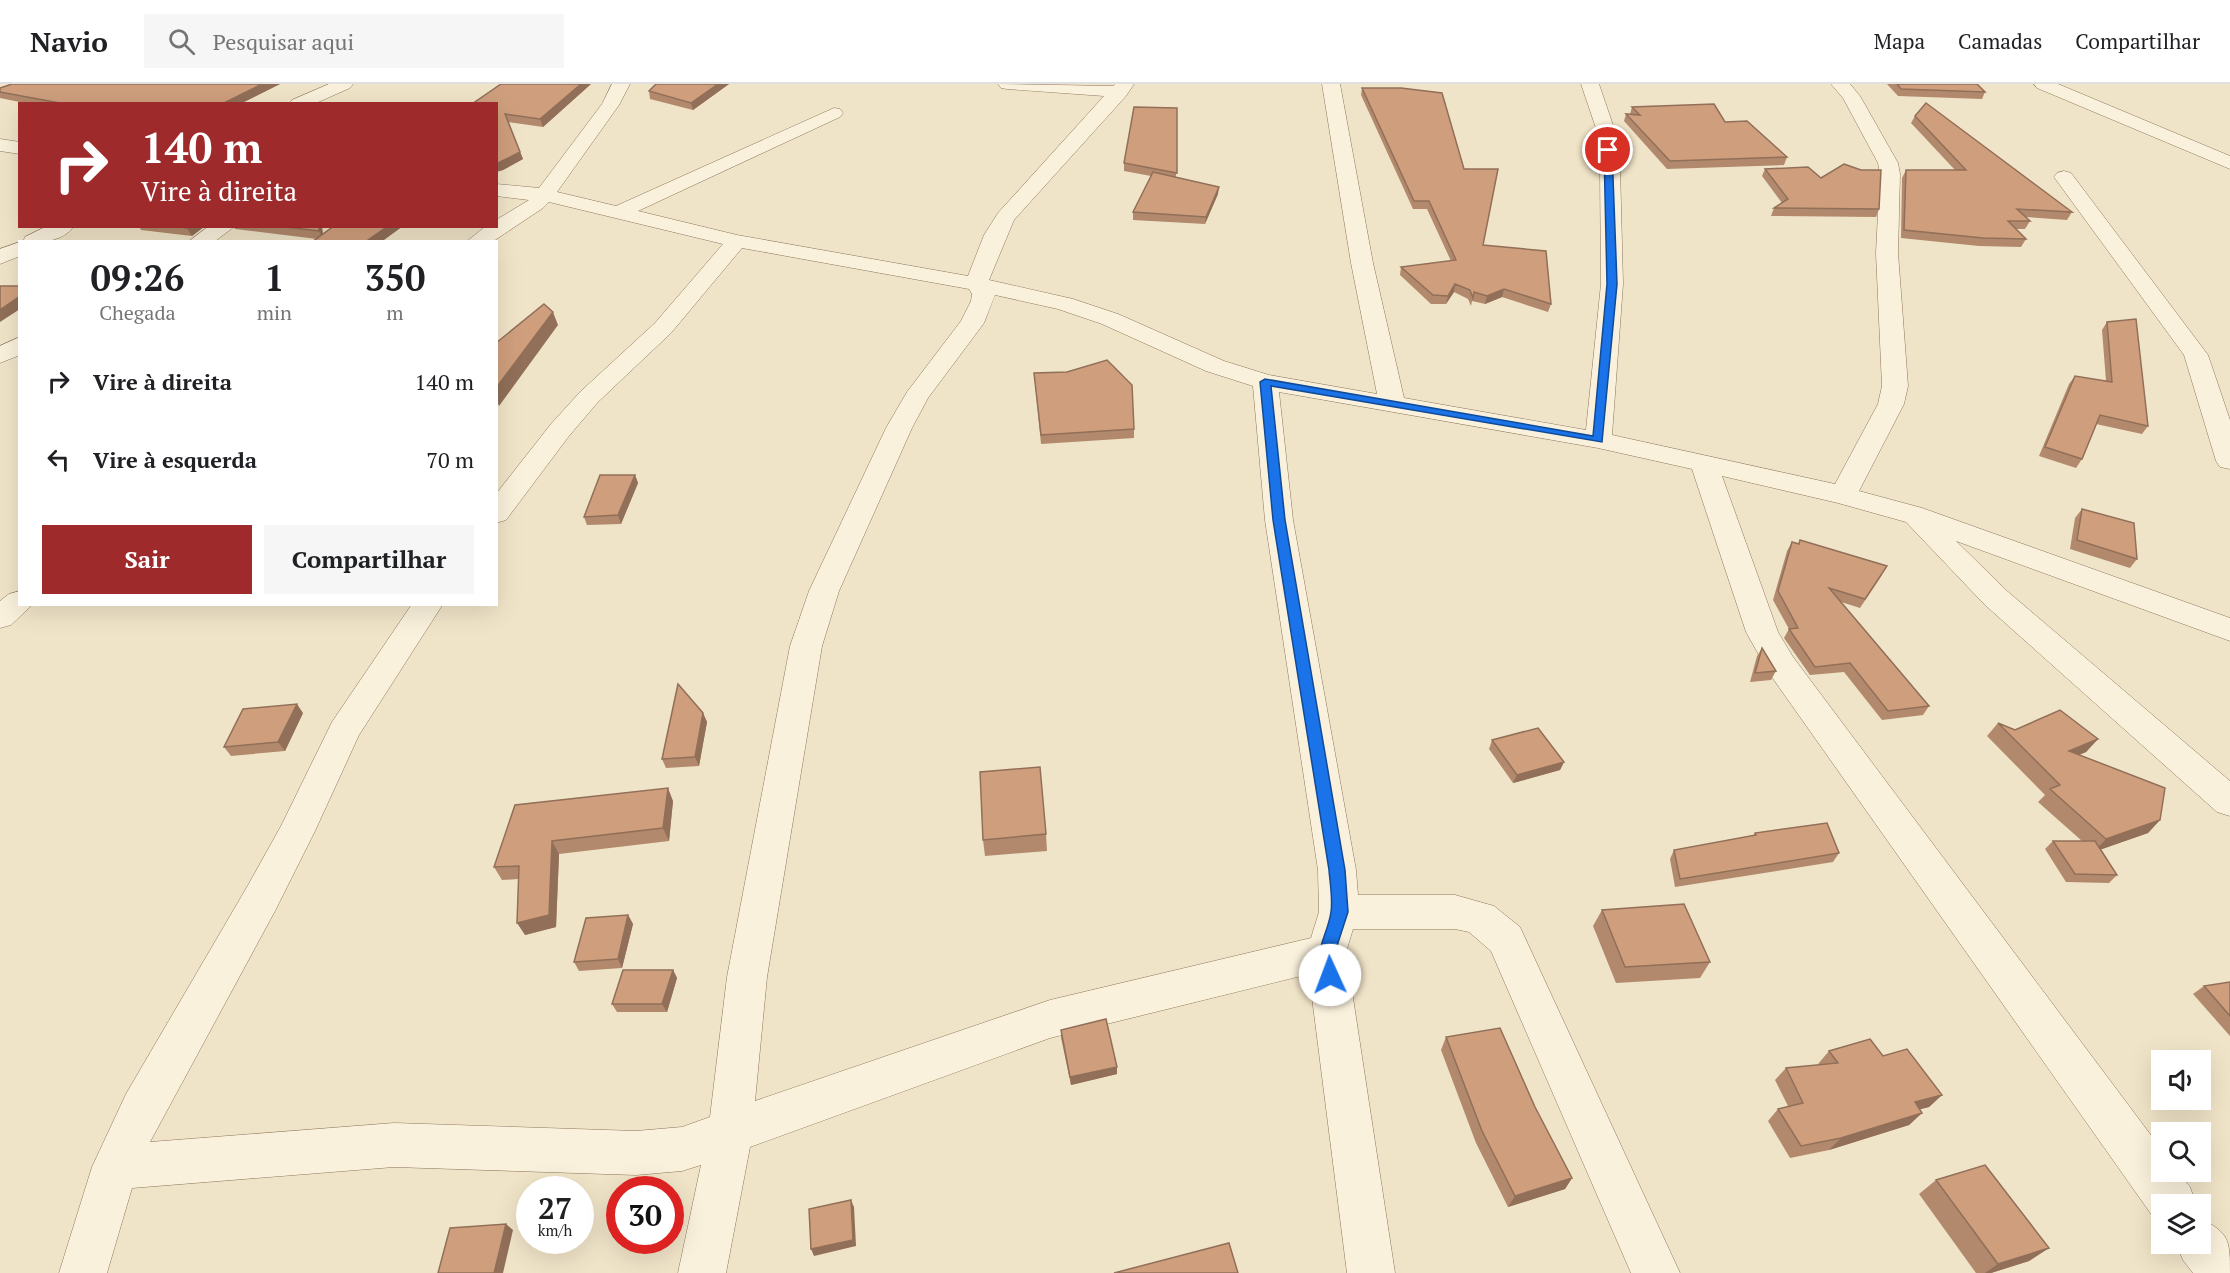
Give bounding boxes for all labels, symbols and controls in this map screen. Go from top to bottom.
search box [144,14,564,68]
text: Navio [30,23,108,60]
icon: search [165,25,198,58]
text: Pesquisar aqui [213,27,354,56]
text: Mapa [1874,27,1925,55]
text: Camadas [1958,27,2042,55]
text: Compartilhar [2075,27,2200,55]
text: 140 m [141,119,262,175]
pin [1582,124,1633,175]
icon: right [42,126,120,204]
icon: arrive [1591,133,1624,166]
text: Vire à direita [141,173,297,209]
text: 09:26 [91,254,184,301]
text: 1 [264,254,285,301]
text: 350 [364,254,425,301]
text: Chegada [99,299,176,326]
text: min [257,299,292,326]
text: m [386,299,404,326]
icon: right [42,365,75,398]
text: Vire à direita [93,367,232,396]
text: 140 m [414,367,474,396]
icon: left [42,443,75,476]
text: Vire à esquerda [93,445,257,474]
text: 70 m [426,445,474,474]
button: Sair [42,525,252,594]
button: Compartilhar [264,525,474,594]
position arrow [1298,943,1362,1007]
map controls [2151,1050,2211,1254]
button: sound [2151,1050,2211,1110]
button: search [2151,1122,2211,1182]
speed limit sign: 30 [606,1176,684,1254]
text: 27 [538,1188,572,1228]
button: layers [2151,1194,2211,1254]
text: km/h [538,1220,572,1240]

